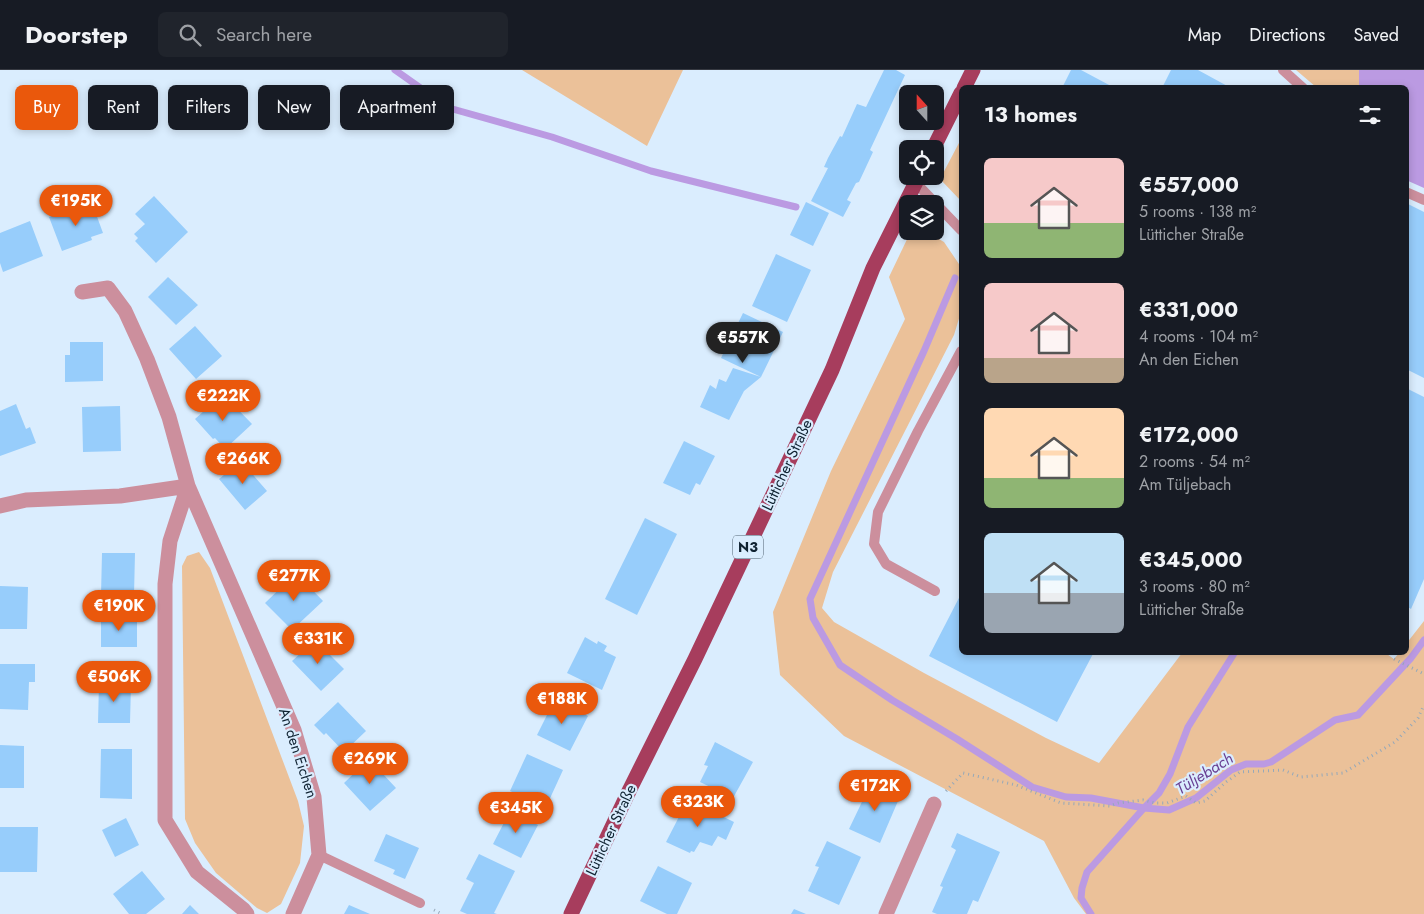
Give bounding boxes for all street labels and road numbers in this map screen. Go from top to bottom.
street label: Lütticher Straße [756,415,818,514]
road number: N3 [733,536,763,558]
street label: An den Eichen [273,705,323,801]
street label: Lütticher Straße [580,780,642,879]

